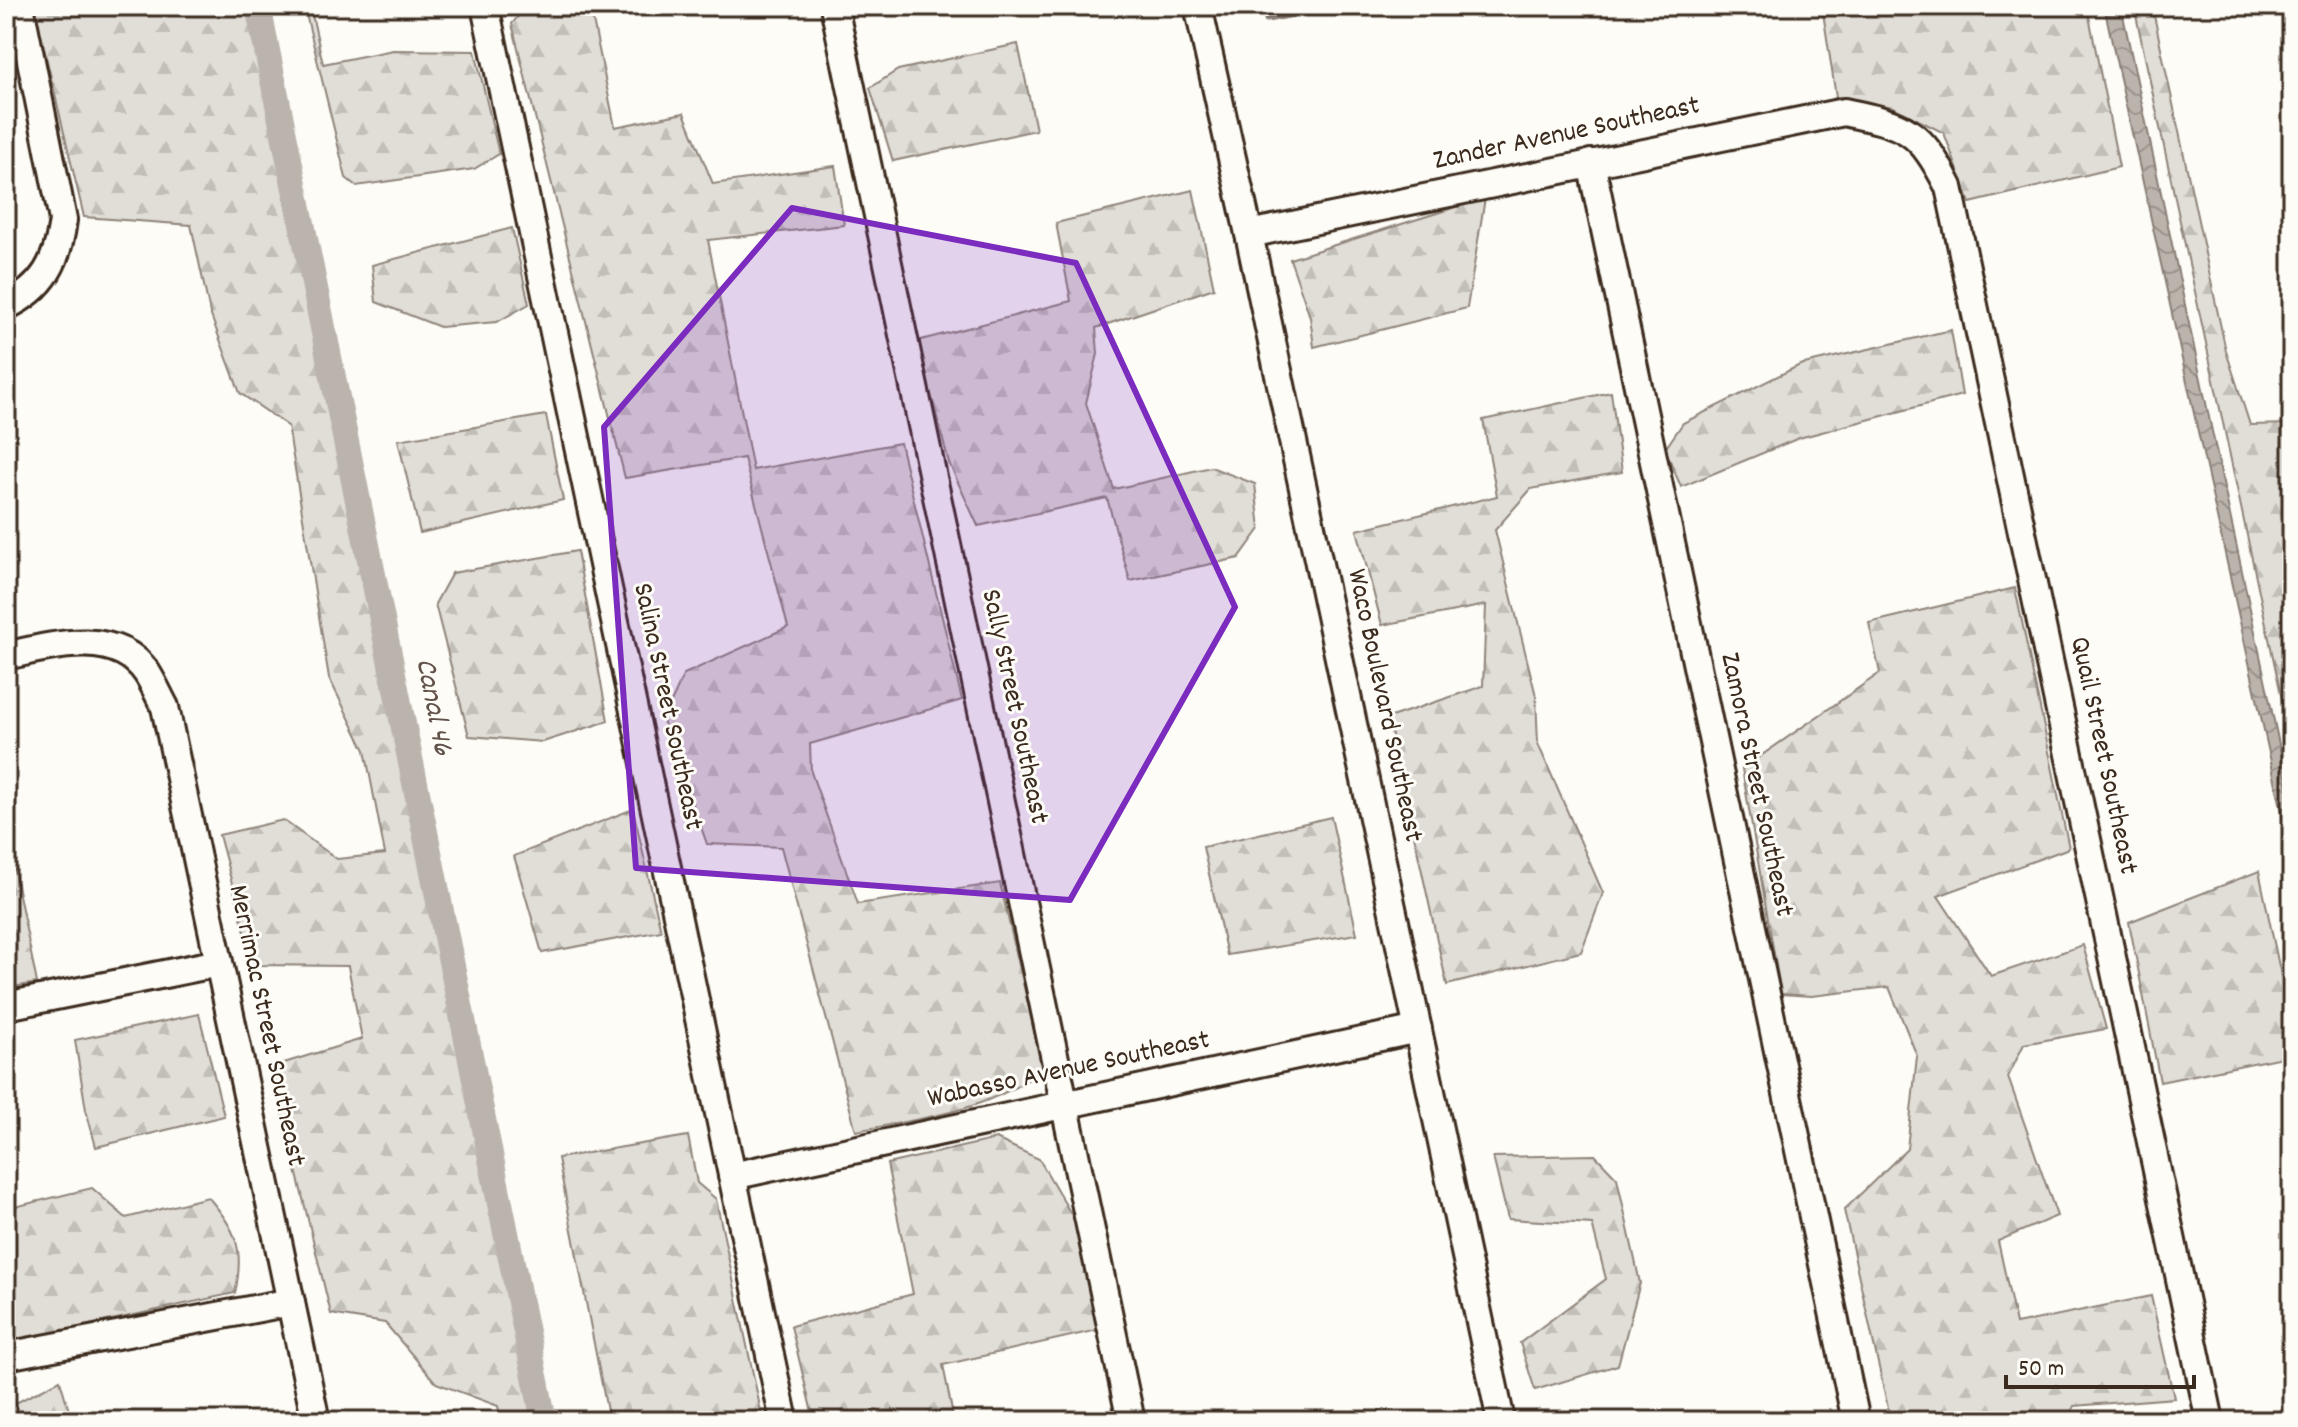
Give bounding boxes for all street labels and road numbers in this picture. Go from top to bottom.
street label: Zander Avenue Southeast [1430,87,1704,183]
street label: Waco Boulevard Southeast [1334,566,1432,846]
street label: Salina Street Southeast [620,580,712,834]
street label: Sally Street Southeast [969,586,1057,828]
street label: Quail Street Southeast [2057,634,2147,878]
street label: Zamora Street Southeast [1707,649,1803,921]
street label: Merrimac Street Southeast [216,882,314,1170]
street label: Wabasso Avenue Southeast [924,1022,1214,1120]

